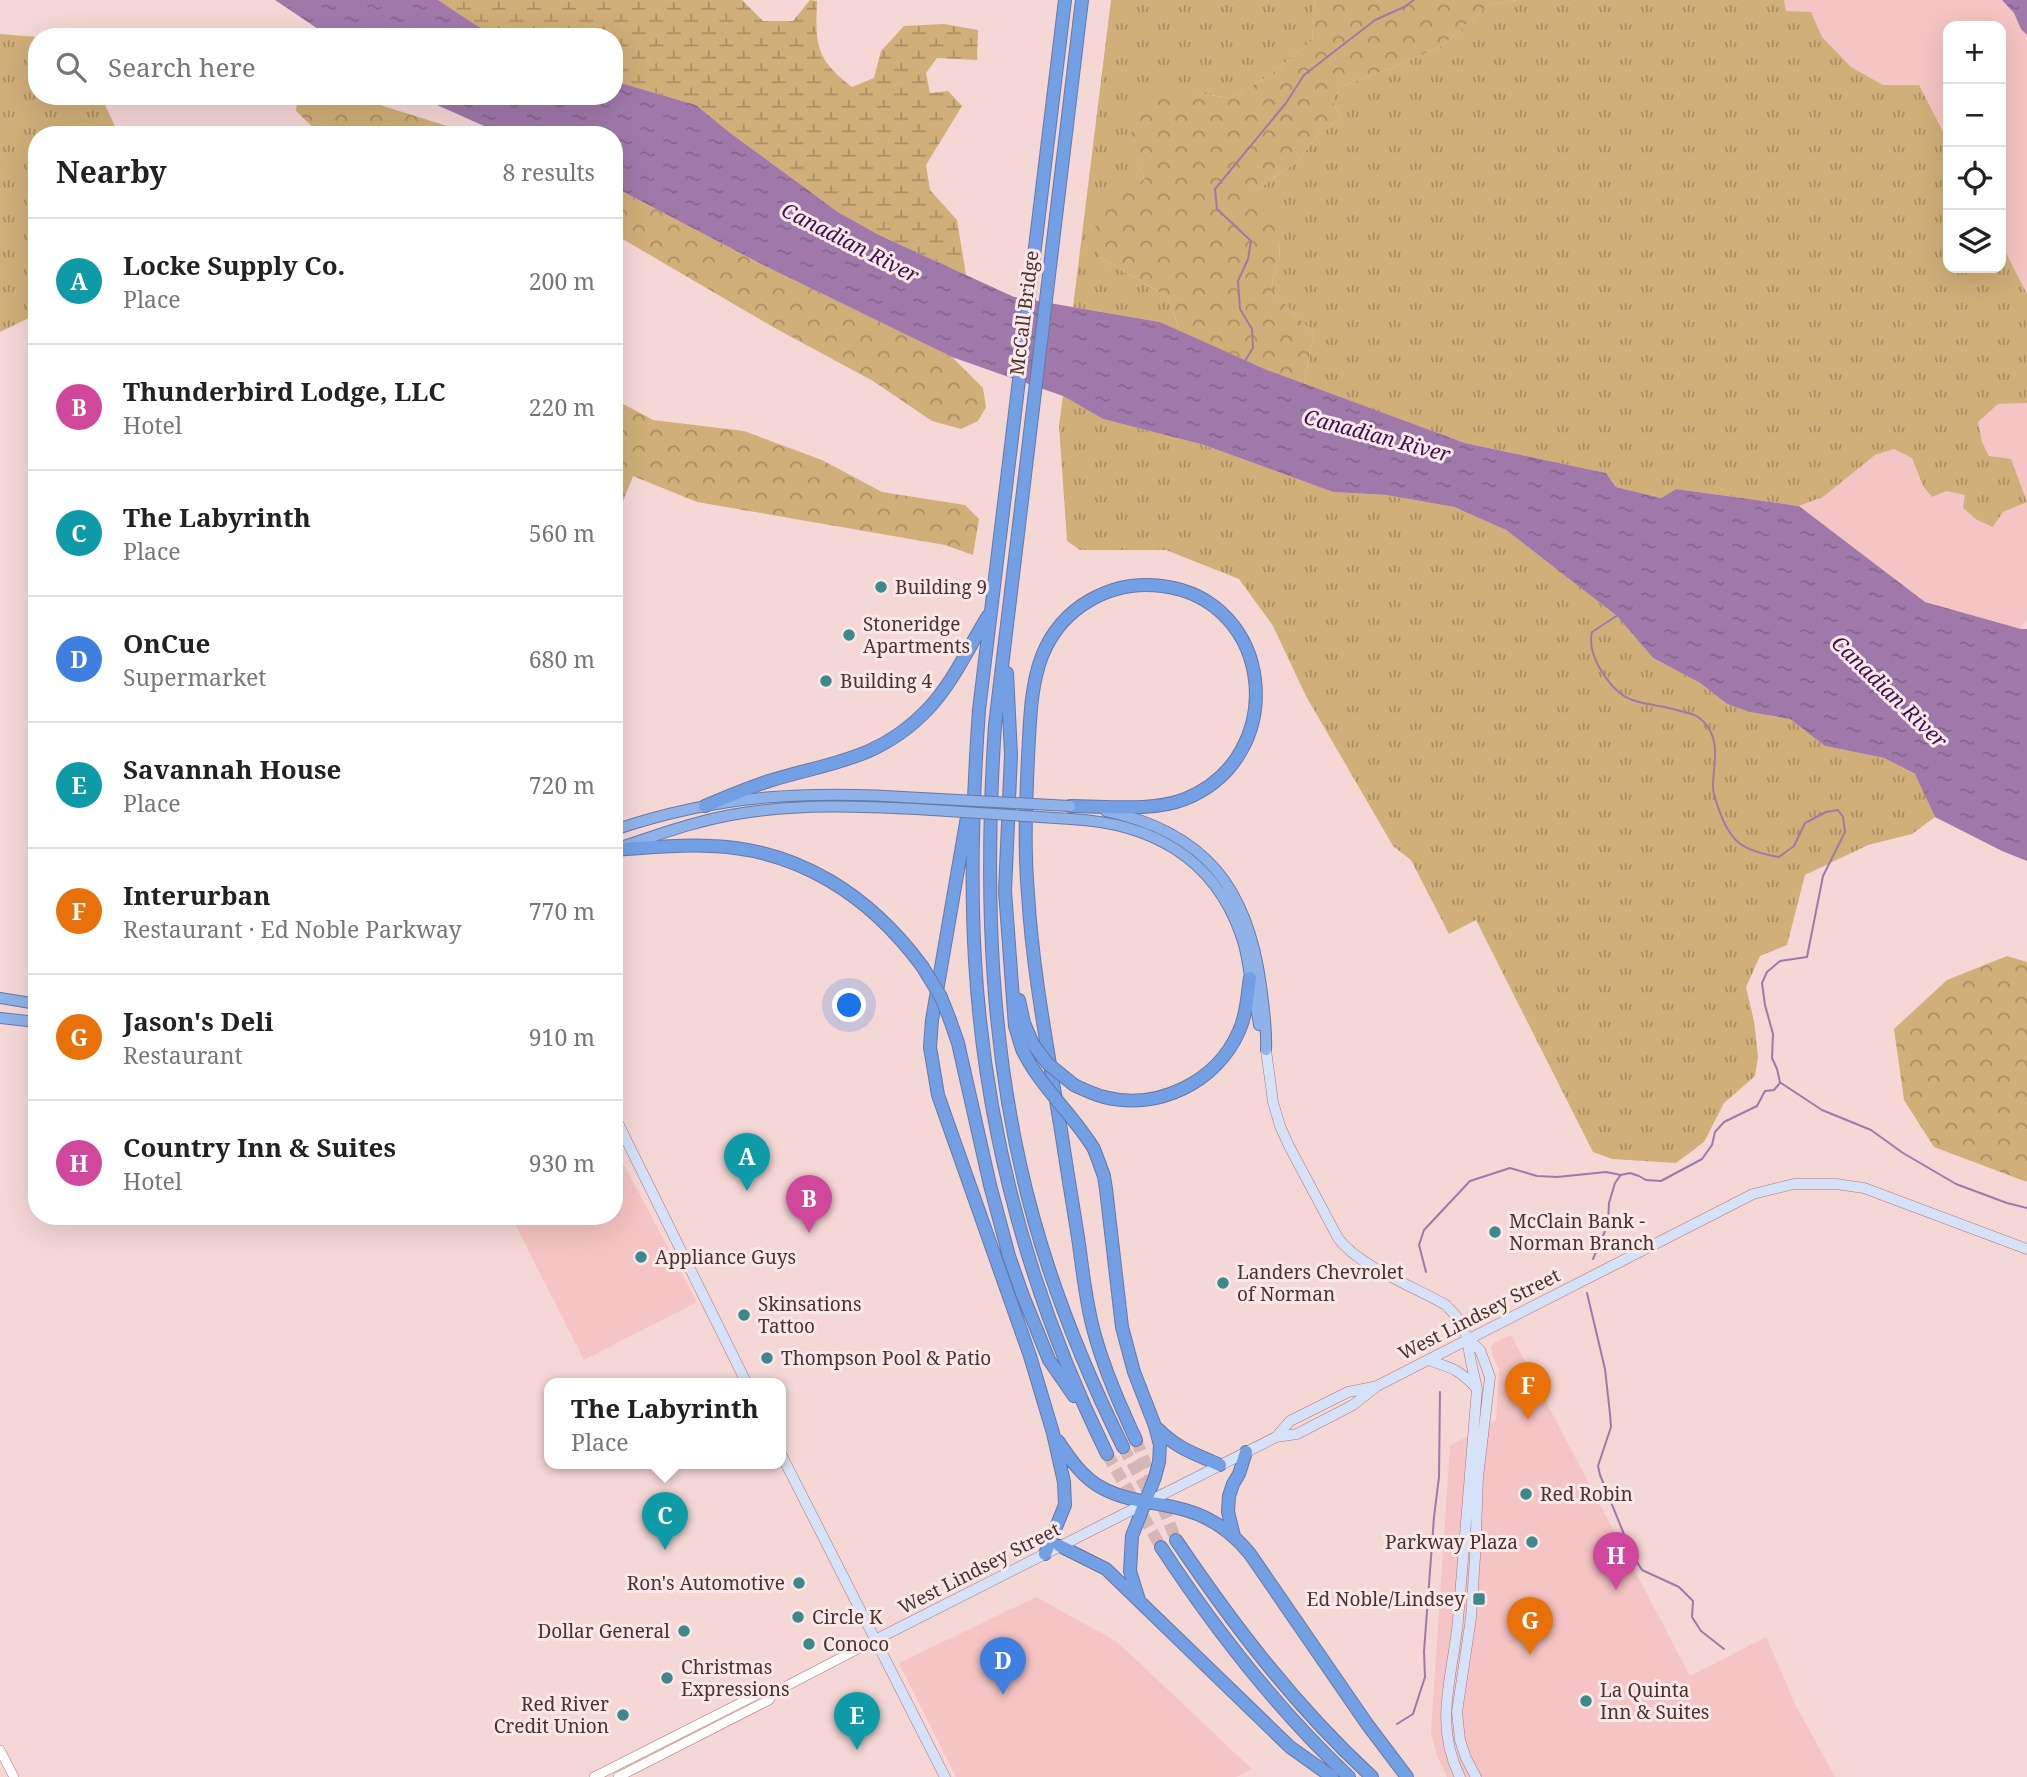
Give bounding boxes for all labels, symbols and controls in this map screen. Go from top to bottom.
map controls [1943,21,2006,273]
button: + [1943,21,2006,84]
search box [28,28,623,105]
icon: search [52,48,90,86]
text: Search here [108,49,256,85]
button: − [1943,84,2006,147]
button: locate [1943,147,2006,210]
text: Nearby [56,151,167,192]
text: 8 results [502,156,595,188]
water label: Canadian River [777,195,924,289]
button: layers [1943,210,2006,273]
text: Locke Supply Co. [123,247,345,283]
street label: McCall Bridge [1003,249,1045,377]
text: A [70,265,88,297]
text: 200 m [529,265,595,297]
text: Place [123,283,181,315]
text: Thunderbird Lodge, LLC [123,373,446,409]
text: B [71,391,87,423]
text: 220 m [529,391,595,423]
water label: Canadian River [1301,402,1454,468]
text: Hotel [123,409,182,441]
text: The Labyrinth [123,499,311,535]
text: C [71,517,87,549]
text: 560 m [529,517,595,549]
text: Place [123,535,181,567]
place label: Building 9 [895,574,987,600]
marker: Building 9 [873,579,889,595]
place label: Stoneridge Apartments [863,611,970,659]
text: OnCue [123,625,210,661]
marker: Stoneridge Apartments [841,627,857,643]
water label: Canadian River [1826,629,1954,754]
text: D [70,643,88,675]
text: 680 m [529,643,595,675]
text: Supermarket [123,661,266,693]
place label: Building 4 [840,668,933,694]
marker: Building 4 [818,673,834,689]
text: Savannah House [123,751,341,787]
text: E [71,769,87,801]
text: 720 m [529,769,595,801]
text: Place [123,787,181,819]
text: Interurban [123,877,271,913]
text: F [72,895,86,927]
text: 770 m [529,895,595,927]
text: Restaurant · Ed Noble Parkway [123,913,462,945]
your location [832,988,866,1022]
text: Jason's Deli [123,1003,274,1039]
text: G [70,1021,88,1053]
text: 910 m [529,1021,595,1053]
text: Restaurant [123,1039,243,1071]
text: Country Inn & Suites [123,1129,396,1165]
pin: A [724,1133,770,1191]
text: H [70,1147,88,1179]
text: 930 m [529,1147,595,1179]
text: Hotel [123,1165,182,1197]
pin: B [786,1175,832,1233]
place label: McClain Bank - Norman Branch [1509,1208,1655,1256]
marker: McClain Bank - Norman Branch [1487,1224,1503,1240]
place label: Appliance Guys [655,1244,796,1270]
marker: Appliance Guys [633,1249,649,1265]
place label: Landers Chevrolet of Norman [1237,1259,1404,1307]
street label: West Lindsey Street [1394,1262,1565,1366]
marker: Landers Chevrolet of Norman [1215,1275,1231,1291]
place label: Skinsations Tattoo [758,1291,862,1339]
marker: Skinsations Tattoo [736,1307,752,1323]
place label: Thompson Pool & Patio [781,1345,991,1371]
marker: Thompson Pool & Patio [759,1350,775,1366]
pin: F [1505,1362,1551,1420]
popup [544,1378,786,1469]
text: The Labyrinth [571,1390,759,1426]
text: Place [571,1426,629,1458]
place label: Red Robin [1540,1481,1633,1507]
marker: Red Robin [1518,1486,1534,1502]
pin: C [642,1492,688,1550]
street label: West Lindsey Street [894,1516,1065,1620]
place label: Parkway Plaza [1385,1529,1518,1555]
pin: H [1593,1532,1639,1590]
marker: Parkway Plaza [1524,1534,1540,1550]
place label: Ron's Automotive [627,1570,785,1596]
marker: Ron's Automotive [791,1575,807,1591]
place label: Ed Noble/Lindsey [1307,1586,1465,1612]
marker: Ed Noble/Lindsey [1471,1591,1487,1607]
pin: G [1507,1597,1553,1655]
place label: Circle K [812,1604,883,1630]
marker: Circle K [790,1609,806,1625]
place label: Dollar General [538,1618,670,1644]
marker: Dollar General [676,1623,692,1639]
place label: Conoco [823,1631,889,1657]
marker: Conoco [801,1636,817,1652]
pin: D [980,1637,1026,1695]
place label: Christmas Expressions [681,1654,790,1702]
marker: Christmas Expressions [659,1670,675,1686]
place label: La Quinta Inn & Suites [1600,1677,1709,1725]
place label: Red River Credit Union [494,1691,609,1739]
pin: E [834,1692,880,1750]
marker: La Quinta Inn & Suites [1578,1693,1594,1709]
marker: Red River Credit Union [615,1707,631,1723]

